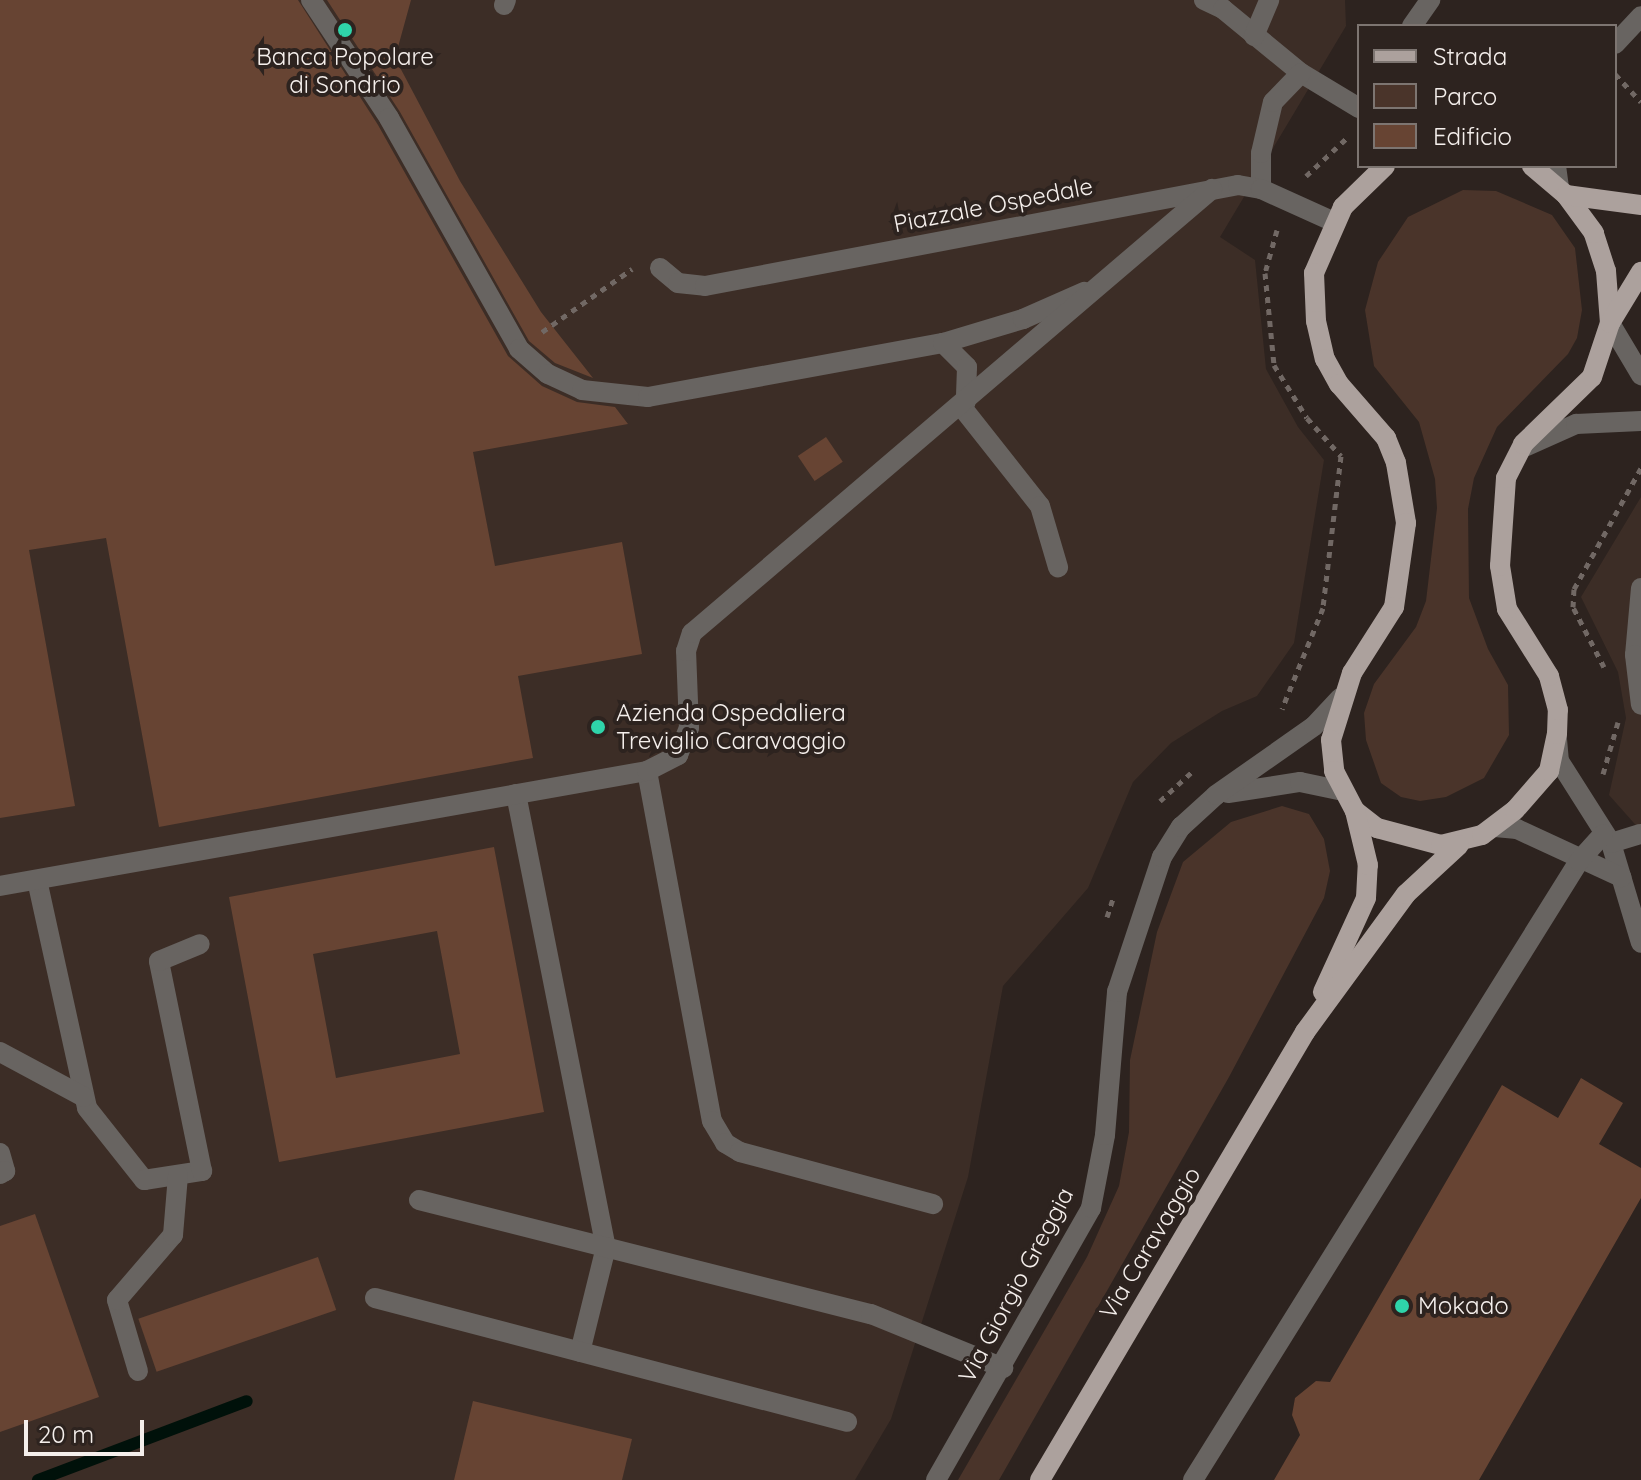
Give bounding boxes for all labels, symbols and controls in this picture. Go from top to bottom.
marker: Banca Popolare di Sondrio [336,21,354,39]
legend [1357,24,1617,168]
text: Strada [1433,41,1507,71]
place label: Banca Popolare di Sondrio [256,43,434,99]
text: Parco [1433,81,1497,111]
text: Edificio [1433,121,1512,151]
street label: Piazzale Ospedale [891,172,1095,238]
place label: Azienda Ospedaliera Treviglio Caravaggio [616,699,846,755]
marker: Azienda Ospedaliera Treviglio Caravaggio [587,716,609,738]
street label: Via Caravaggio [1093,1162,1207,1324]
street label: Via Giorgio Greggia [952,1182,1080,1388]
place label: Mokado [1418,1292,1509,1320]
marker: Mokado [1393,1297,1411,1315]
scale bar [28,1404,148,1454]
text: 20 m [38,1419,94,1449]

